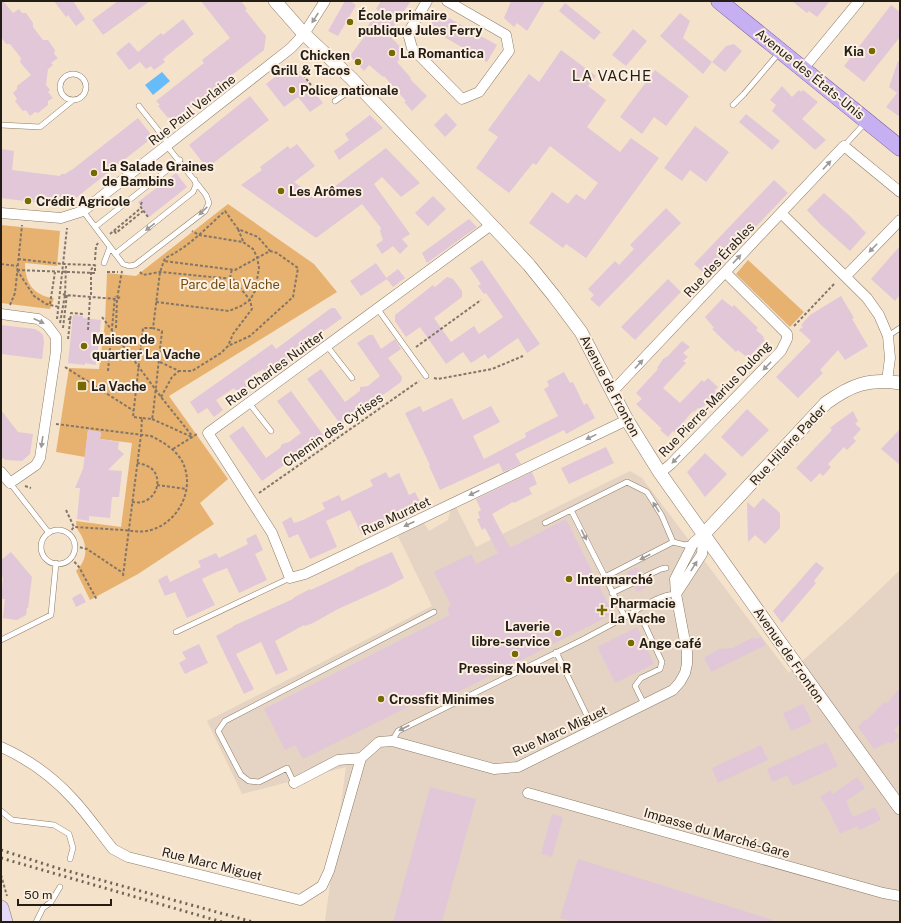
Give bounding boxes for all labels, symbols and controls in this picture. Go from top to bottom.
place label: École primaire publique Jules Ferry [358,7,483,38]
one-way arrow [312,12,319,24]
marker: École primaire publique Jules Ferry [345,17,355,27]
street label: Avenue des États-Unis [753,25,868,122]
place label: Kia [844,44,864,59]
place label: La Romantica [400,46,484,61]
marker: Kia [867,46,877,56]
place label: Chicken Grill & Tacos [271,48,350,78]
marker: La Romantica [387,48,397,58]
marker: Chicken Grill & Tacos [353,57,363,67]
district label: LA VACHE [572,67,652,84]
street label: Rue Paul Verlaine [146,71,238,149]
place label: Police nationale [300,83,398,98]
marker: Police nationale [287,85,297,95]
place label: La Salade Graines de Bambins [102,159,214,189]
one-way arrow [822,159,831,170]
marker: La Salade Graines de Bambins [89,168,99,178]
place label: Les Arômes [289,184,362,199]
marker: Les Arômes [276,186,286,196]
place label: Crédit Agricole [36,194,130,209]
marker: Crédit Agricole [23,196,33,206]
one-way arrow [198,206,208,216]
street label: Rue des Érables [680,219,757,300]
one-way arrow [144,222,155,231]
one-way arrow [868,243,878,253]
one-way arrow [733,254,742,264]
park label: Parc de la Vache [180,277,280,292]
one-way arrow [33,318,45,324]
street label: Rue Charles Nuitter [223,327,327,409]
place label: Maison de quartier La Vache [92,332,201,362]
street label: Avenue de Fronton [577,333,643,439]
street label: Rue Pierre-Marius Dulong [656,338,774,460]
marker: Maison de quartier La Vache [79,341,89,351]
one-way arrow [634,359,644,369]
one-way arrow [762,361,772,371]
place label: La Vache [91,379,147,394]
marker: La Vache [76,380,88,392]
street label: Chemin des Cytises [280,390,386,470]
street label: Rue Hilaire Pader [747,401,829,489]
one-way arrow [586,434,597,440]
one-way arrow [39,436,45,448]
one-way arrow [671,454,681,464]
one-way arrow [468,490,480,496]
street label: Rue Muratet [359,493,433,539]
one-way arrow [652,502,660,512]
one-way arrow [403,521,415,527]
one-way arrow [581,529,587,540]
one-way arrow [639,553,650,560]
one-way arrow [691,560,698,572]
place label: Intermarché [577,572,653,587]
marker: Intermarché [564,574,574,584]
place label: Pharmacie La Vache [610,596,676,626]
marker: Pharmacie La Vache [597,605,607,615]
street label: Avenue de Fronton [751,605,827,705]
place label: Laverie libre-service [472,619,550,649]
marker: Laverie libre-service [553,628,563,638]
place label: Ange café [639,636,701,651]
marker: Ange café [626,638,636,648]
marker: Pressing Nouvel R [510,649,520,659]
place label: Pressing Nouvel R [459,661,571,676]
place label: Crossfit Minimes [389,692,495,707]
marker: Crossfit Minimes [376,694,386,704]
street label: Rue Marc Miguet [510,702,610,760]
one-way arrow [398,725,410,731]
street label: Impasse du Marché-Gare [642,805,792,861]
street label: Rue Marc Miguet [160,844,264,884]
scale bar [18,881,111,907]
text: 50 m [24,888,52,902]

